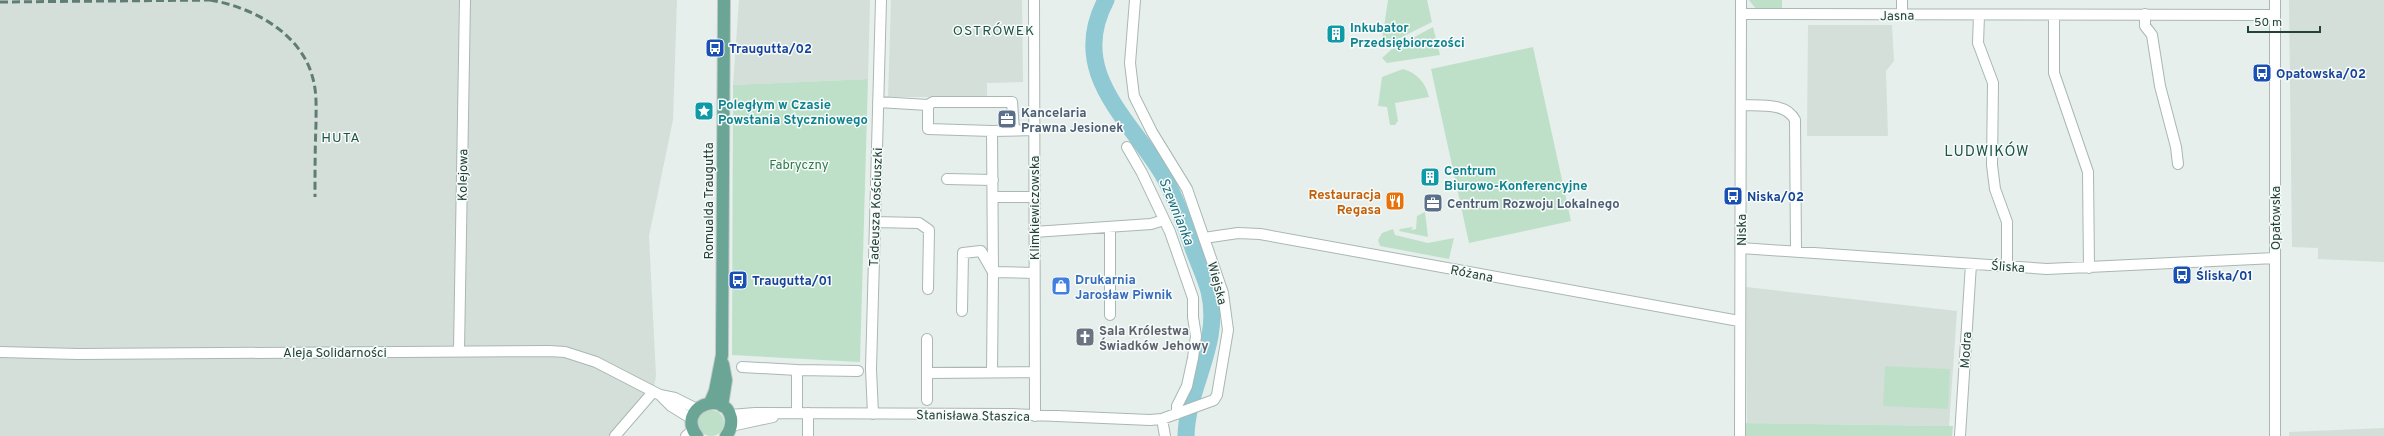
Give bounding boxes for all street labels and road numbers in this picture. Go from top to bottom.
street label: Jasna [1880,9,1914,25]
street label: Romualda Traugutta [702,142,718,260]
street label: Tadeusza Kościuszki [867,147,887,267]
street label: Kolejowa [456,149,472,201]
street label: Klimkiewiczowska [1028,156,1044,260]
street label: Opatowska [2269,186,2285,250]
street label: Niska [1735,214,1751,246]
street label: Śliska [1990,257,2026,277]
street label: Wiejska [1203,260,1229,307]
street label: Różana [1449,263,1494,287]
street label: Modra [1958,331,1976,369]
street label: Aleja Solidarności [283,346,387,362]
street label: Stanisława Staszica [916,408,1030,426]

